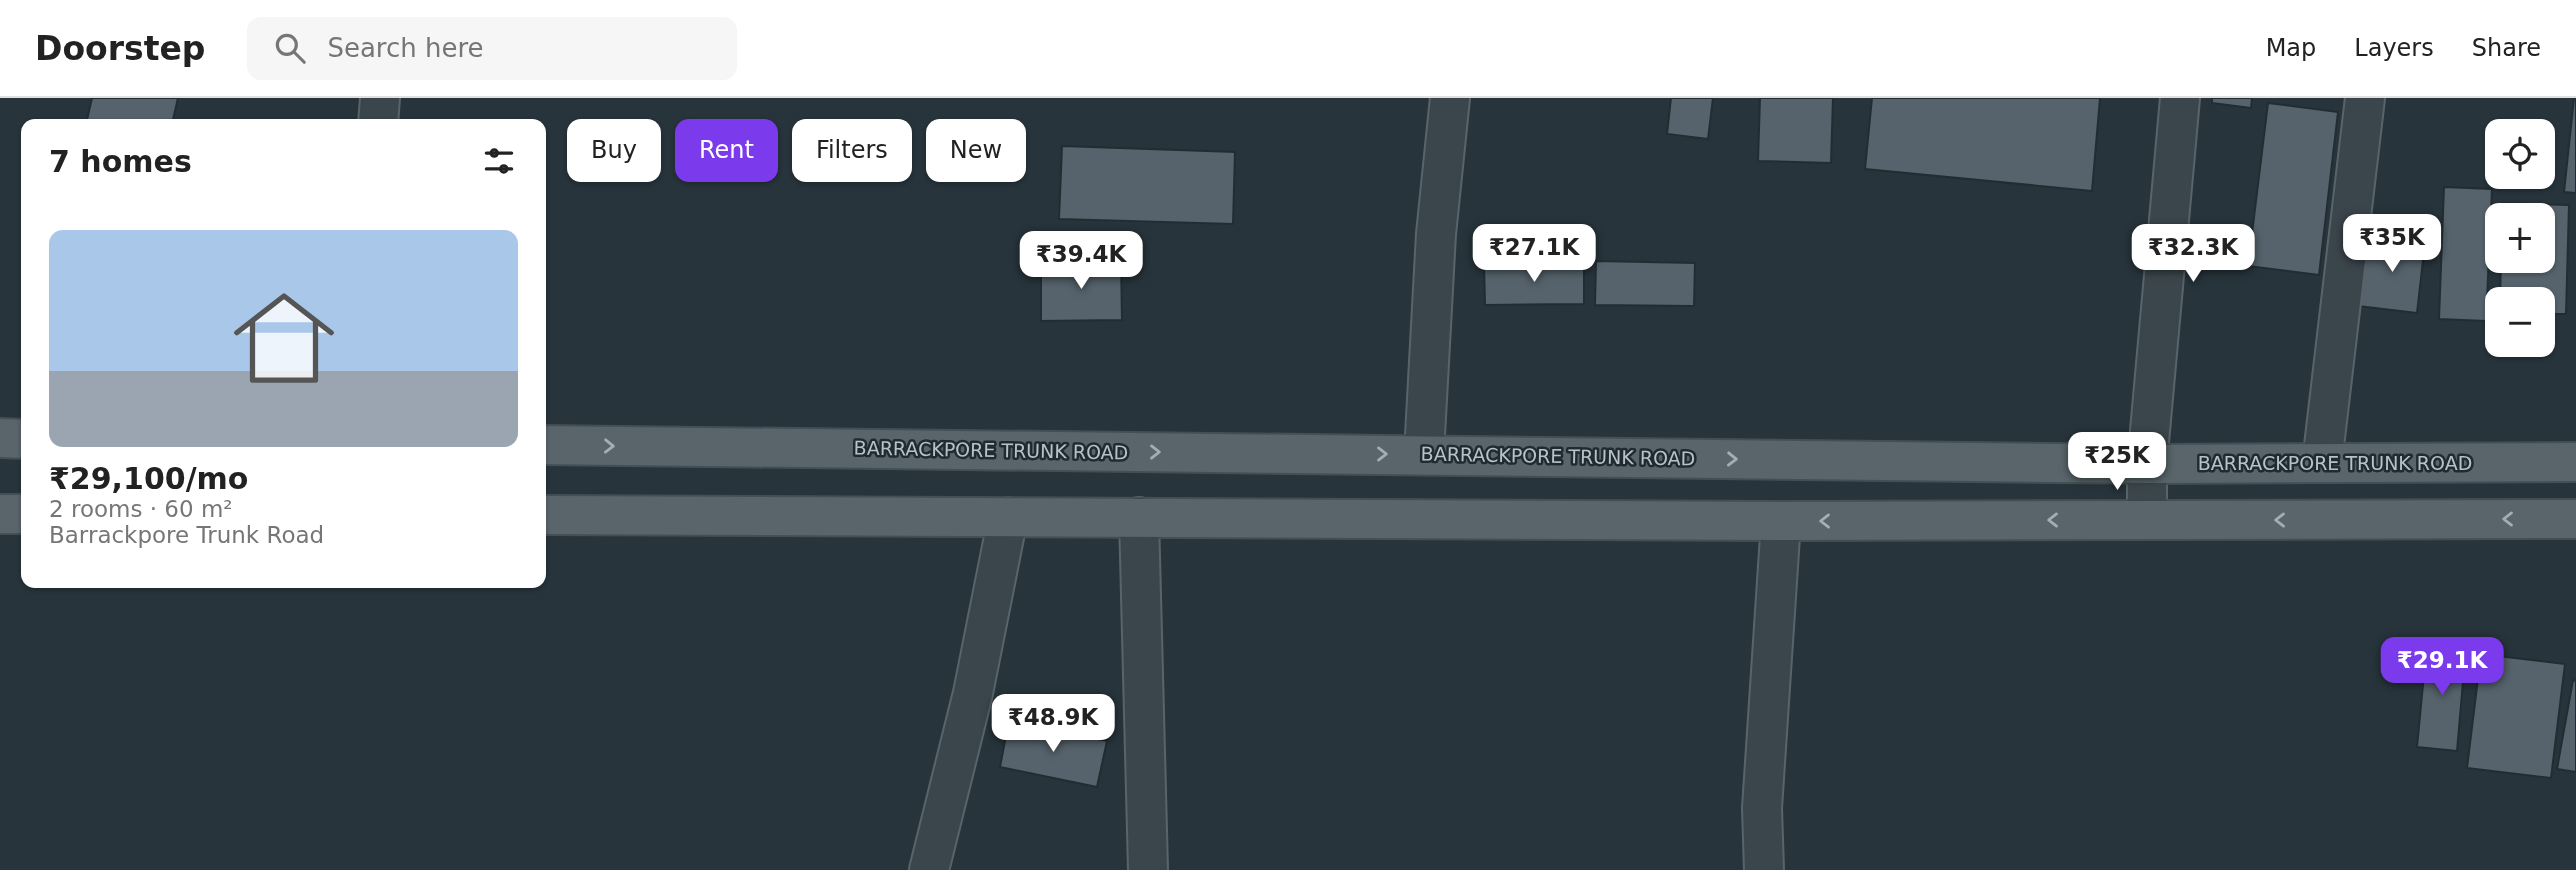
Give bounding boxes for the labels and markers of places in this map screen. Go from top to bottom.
pin: ₹35K [2351,214,2433,274]
pin: ₹27.1K [1477,225,1591,284]
pin: ₹32.3K [2136,225,2250,284]
pin: ₹39.4K [1024,232,1138,291]
pin: ₹25K [2076,432,2158,492]
pin: ₹29.1K [2385,638,2499,697]
pin: ₹48.9K [996,694,1110,754]

